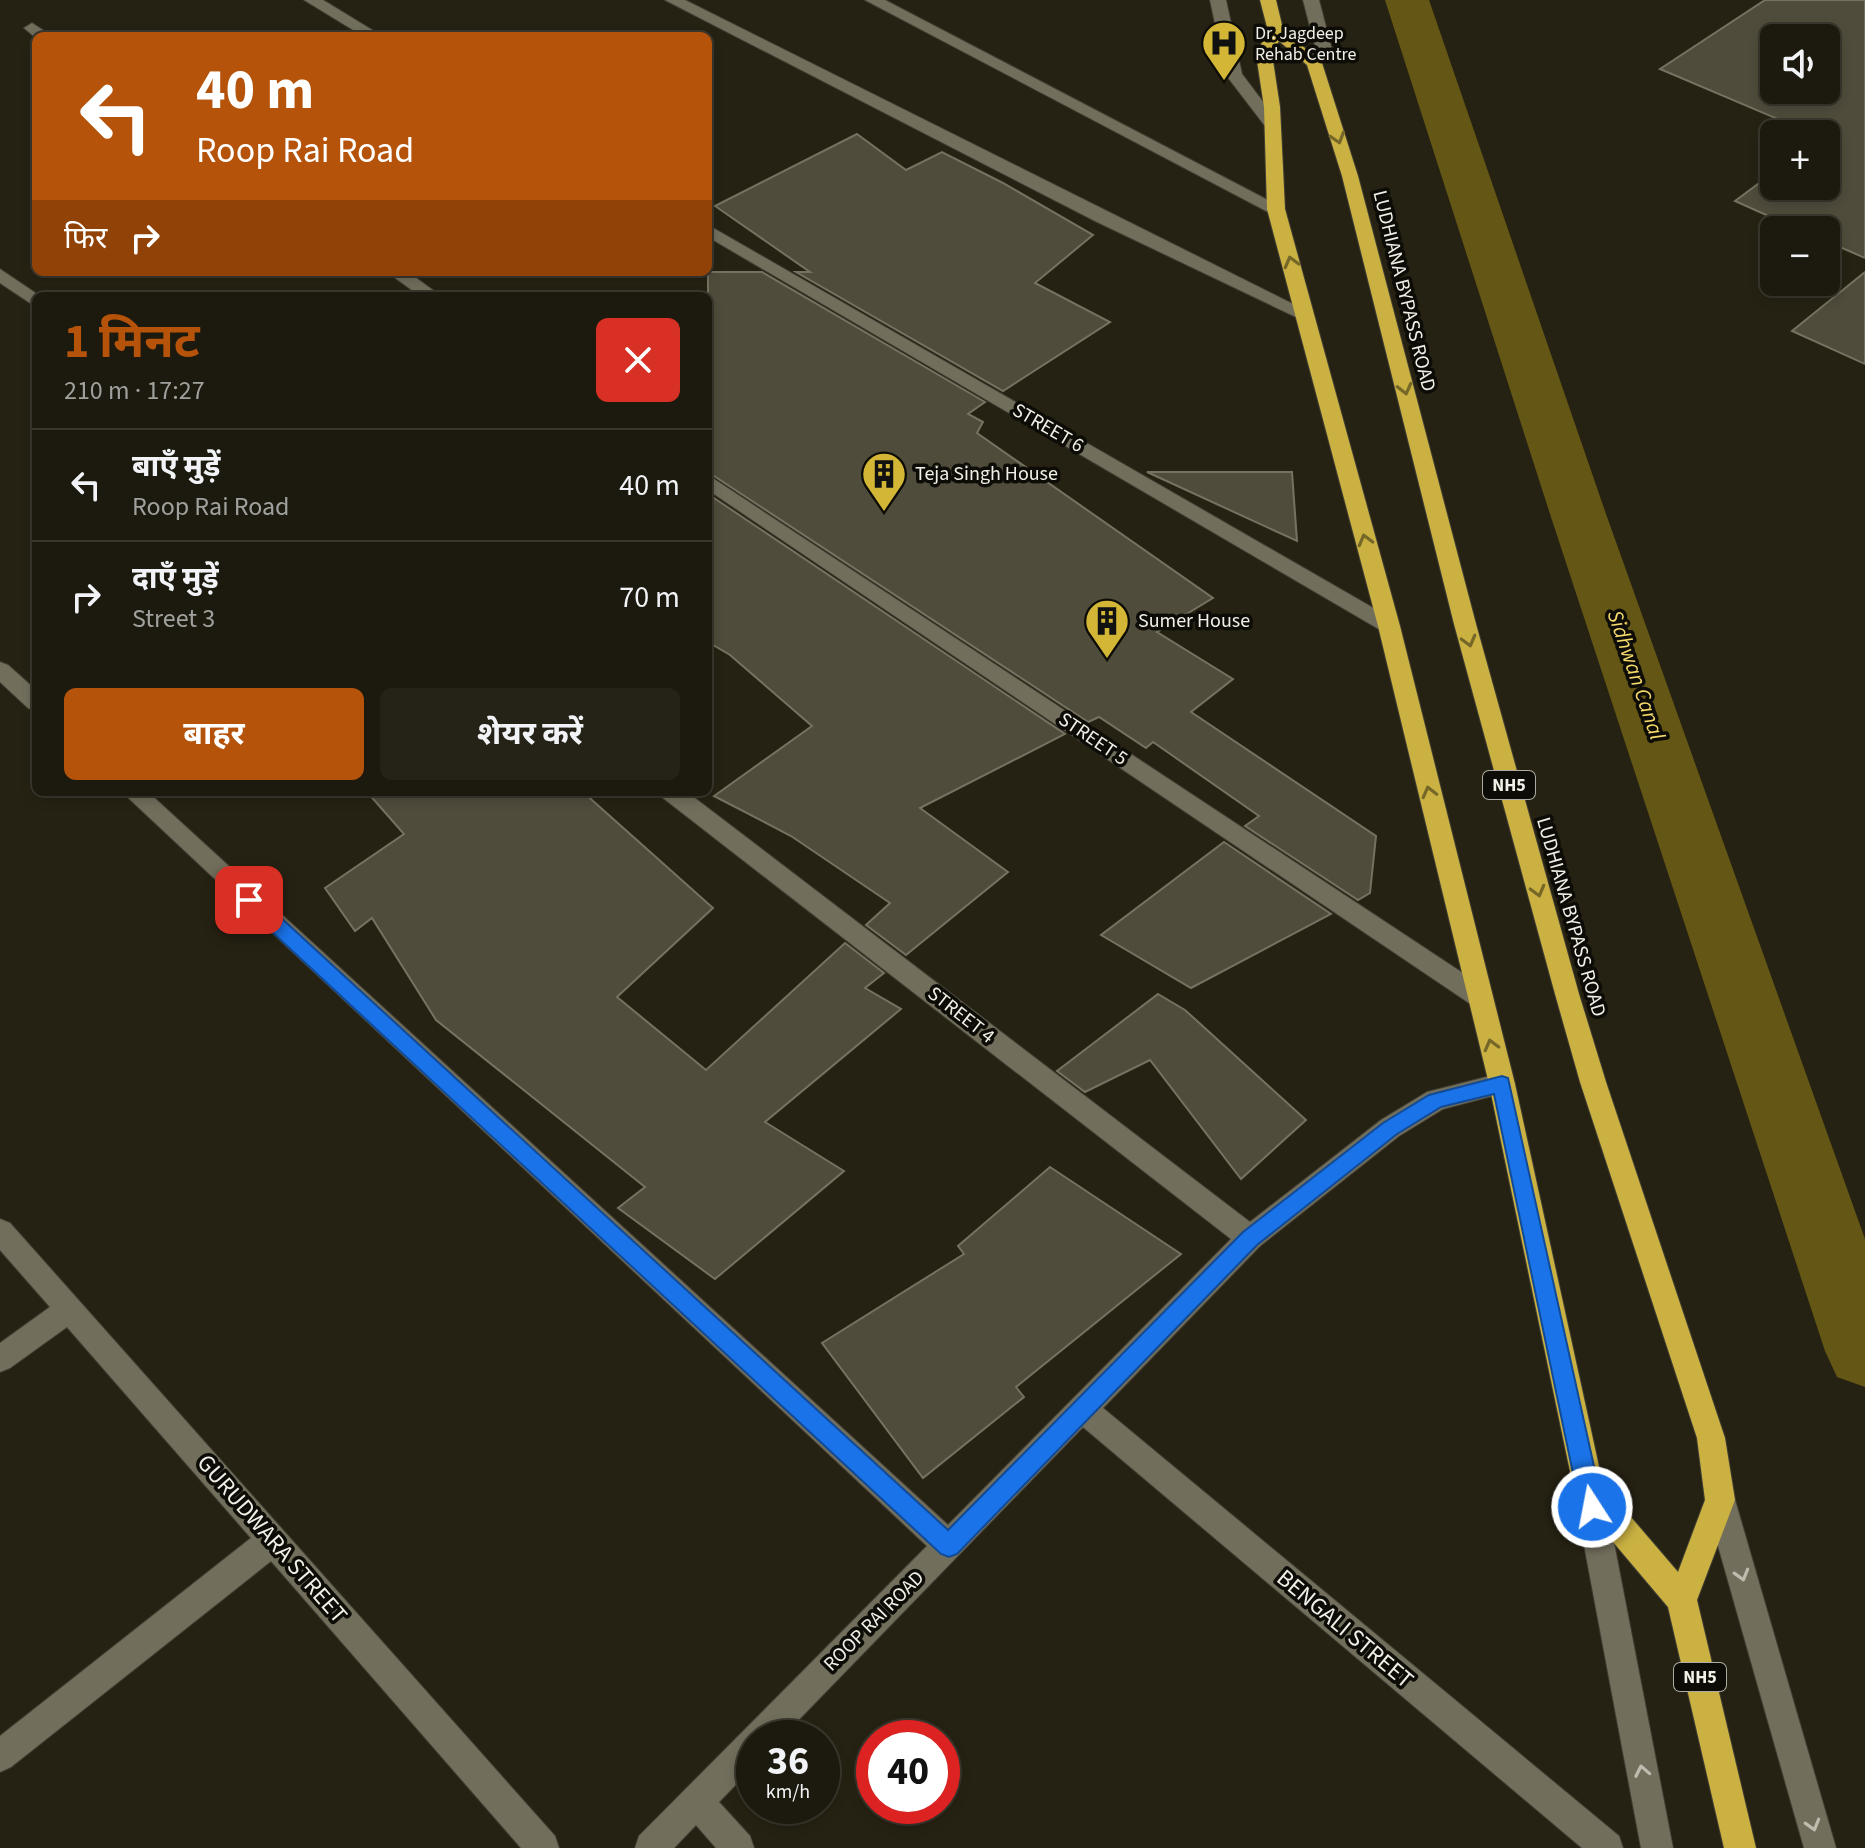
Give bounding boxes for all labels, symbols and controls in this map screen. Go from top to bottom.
hospital icon: Dr. Jagdeep Rehab Centre [1200,19,1248,82]
place label: Dr. Jagdeep Rehab Centre [1255,21,1357,67]
map controls [1760,24,1840,296]
button: sound [1760,24,1840,104]
text: 40 m [196,51,314,130]
icon: left [64,64,168,168]
button: + [1760,120,1840,200]
text: Roop Rai Road [196,125,414,176]
one-way arrow [1329,130,1345,144]
street label: LUDHIANA BYPASS ROAD [1365,188,1443,394]
icon: right [123,216,167,260]
button: − [1760,216,1840,296]
text: फिर [64,217,107,260]
one-way arrow [1283,255,1300,269]
text: 1 मिनट [64,308,200,376]
button: close [596,318,680,402]
text: 210 m · 17:27 [64,372,205,409]
one-way arrow [1395,381,1412,395]
street label: STREET 6 [1007,396,1089,460]
text: बाएँ मुड़ें [132,445,220,488]
building icon: Teja Singh House [860,450,908,513]
place label: Teja Singh House [915,460,1058,488]
icon: left [64,463,108,507]
text: 40 m [619,464,680,507]
text: Roop Rai Road [132,488,290,525]
one-way arrow [1358,533,1375,547]
text: दाएँ मुड़ें [132,557,219,600]
icon: right [64,575,108,619]
text: 70 m [619,576,680,619]
building icon: Sumer House [1083,597,1131,660]
text: Street 3 [132,600,215,637]
water label: Sidhwan Canal [1599,606,1673,745]
place label: Sumer House [1138,607,1250,635]
one-way arrow [1460,633,1477,647]
button: बाहर [64,688,364,780]
button: शेयर करें [380,688,680,780]
street label: STREET 5 [1053,706,1133,772]
road number: NH5 [1483,771,1535,799]
one-way arrow [1421,786,1438,799]
street label: LUDHIANA BYPASS ROAD [1529,814,1613,1020]
pin [215,866,283,934]
icon: arrive [227,878,271,922]
one-way arrow [1529,884,1546,898]
street label: STREET 4 [922,980,1000,1050]
one-way arrow [1484,1038,1500,1052]
street label: GURUDWARA STREET [188,1447,356,1631]
position arrow [1550,1465,1634,1549]
street label: BENGALI STREET [1269,1561,1421,1697]
street label: ROOP RAI ROAD [817,1564,931,1678]
one-way arrow [1733,1568,1749,1582]
road number: NH5 [1674,1663,1726,1691]
speed limit sign: 40 [856,1720,960,1824]
text: 36 [767,1733,809,1790]
one-way arrow [1635,1765,1652,1778]
text: km/h [766,1778,810,1806]
one-way arrow [1804,1818,1820,1832]

